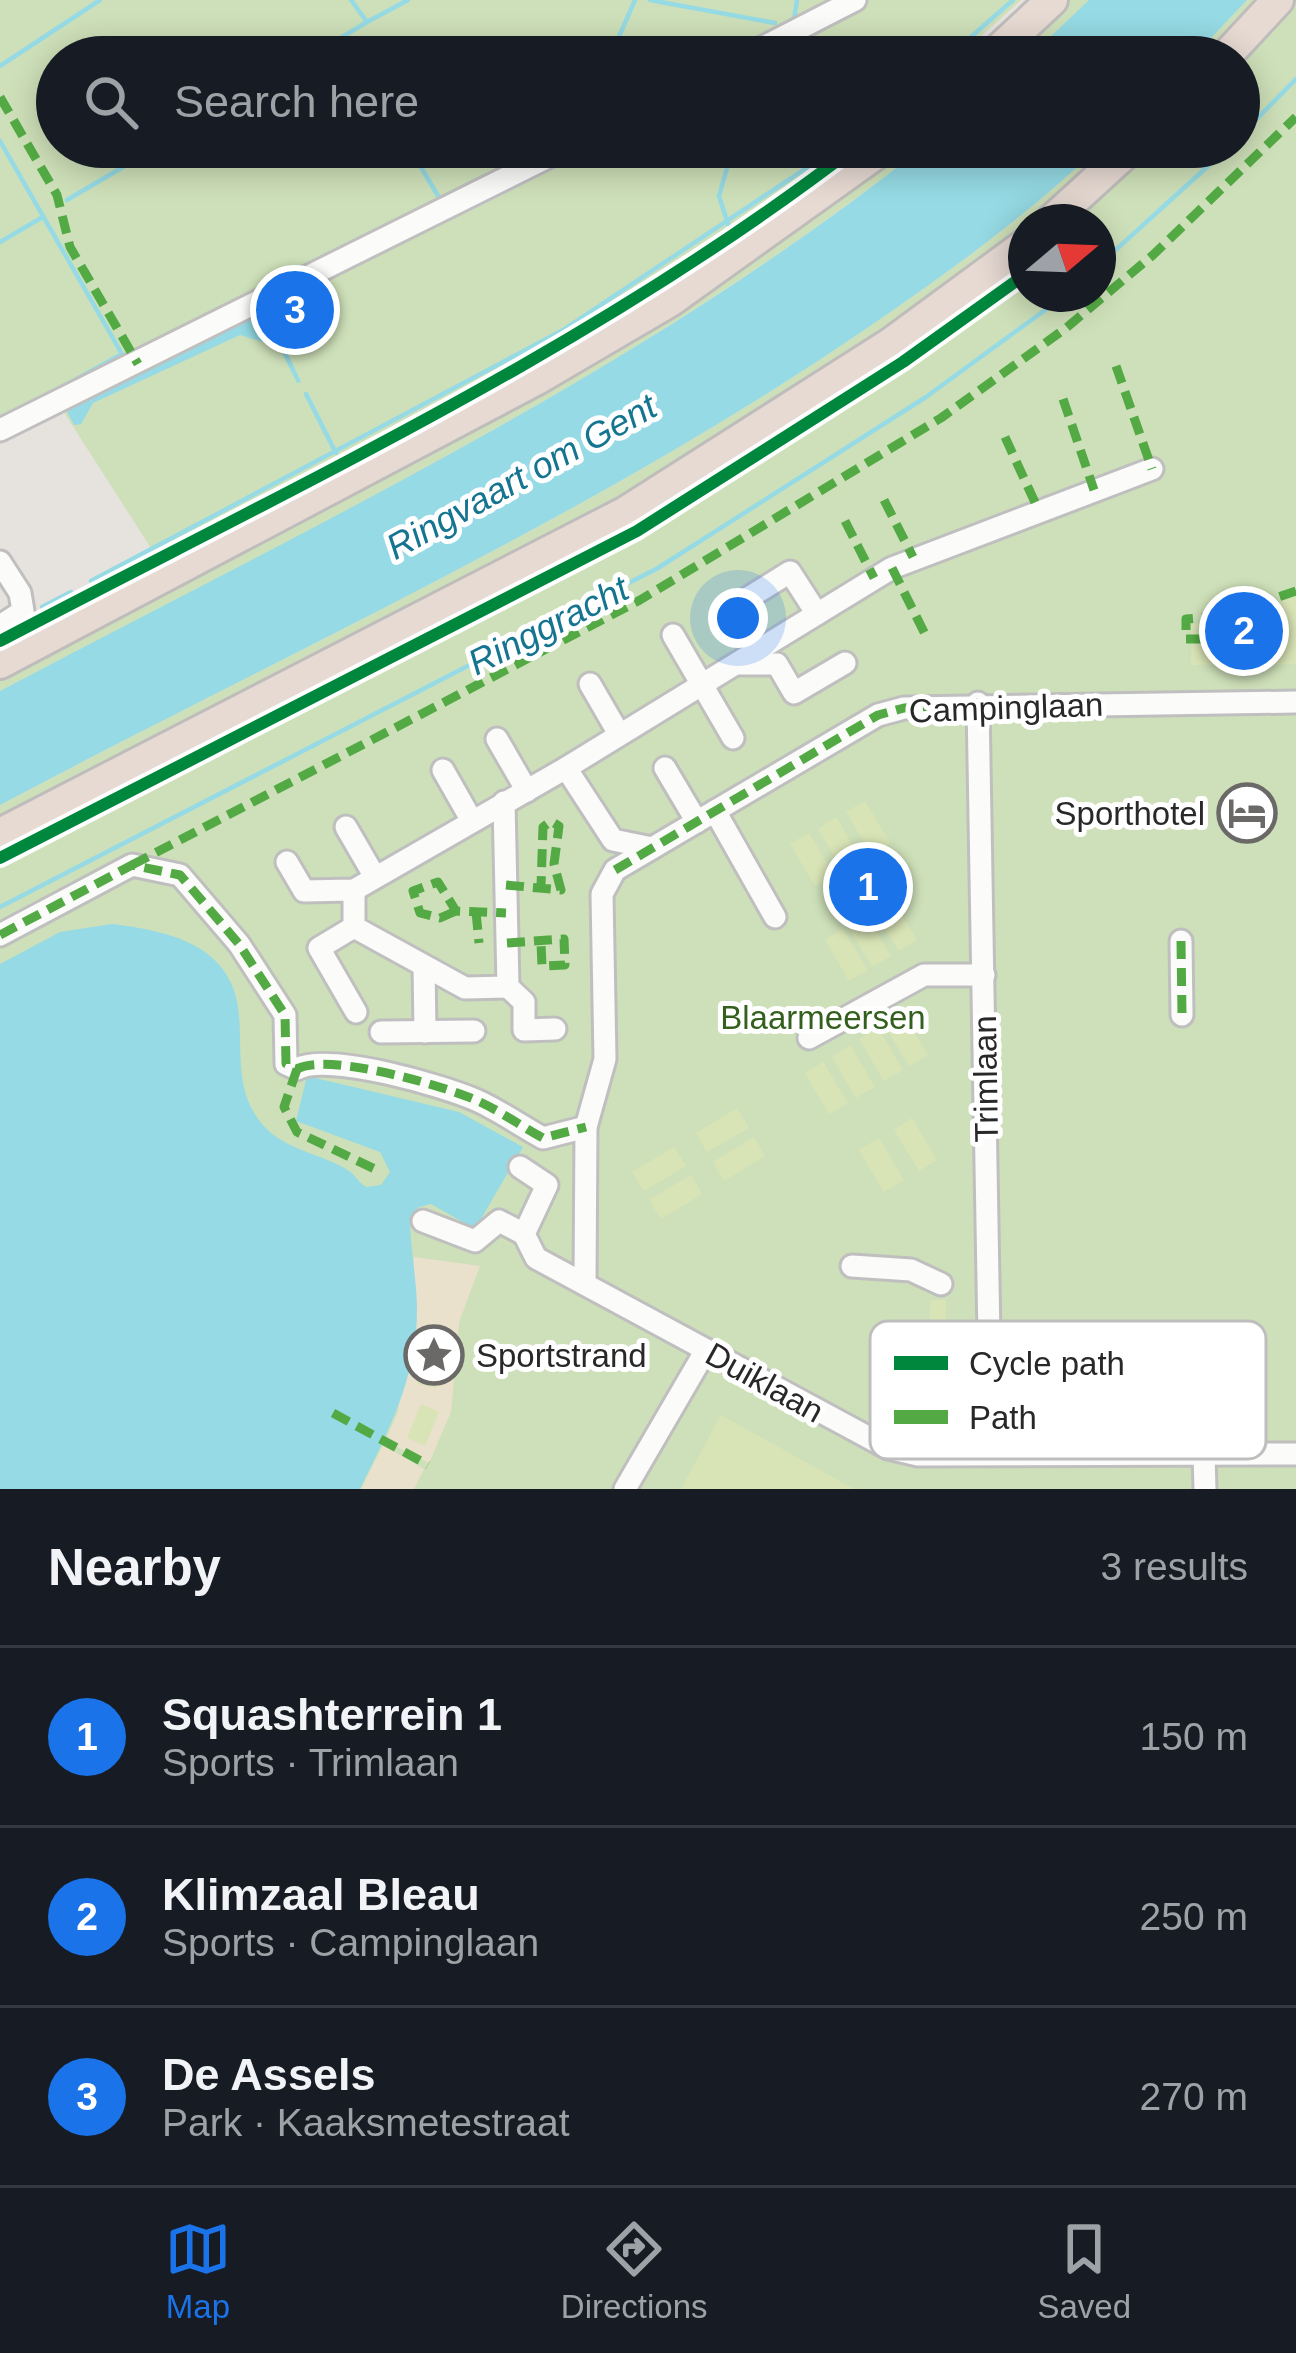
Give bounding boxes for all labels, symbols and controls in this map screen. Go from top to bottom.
search box [36,36,1260,168]
icon: search [78,69,144,135]
text: Search here [174,76,419,127]
north arrow [1008,204,1116,312]
pin: 3 [256,265,334,355]
water label: Ringvaart om Gent [379,384,665,568]
water label: Ringgracht [461,567,637,683]
pin: 2 [1205,586,1283,676]
your location [708,588,768,648]
street label: Campinglaan [908,686,1104,729]
hotel icon: Sporthotel [1216,782,1278,844]
place label: Sporthotel [1055,795,1205,832]
pin: 1 [829,842,907,932]
park label: Blaarmeersen [720,999,926,1036]
street label: Trimlaan [966,1015,1005,1143]
legend [870,1321,1266,1459]
place icon: Sportstrand [403,1324,465,1386]
street label: Duiklaan [700,1335,830,1430]
place label: Sportstrand [476,1337,647,1374]
text: Cycle path [969,1345,1125,1382]
text: Path [969,1399,1037,1436]
text: Nearby [48,1539,221,1596]
text: 3 results [1101,1545,1248,1588]
text: Squashterrein 1 [162,1689,502,1740]
text: 1 [76,1715,98,1758]
text: 150 m [1140,1715,1248,1758]
text: Sports · Trimlaan [162,1741,459,1784]
text: Klimzaal Bleau [162,1869,480,1920]
text: 2 [76,1895,98,1938]
text: 250 m [1140,1895,1248,1938]
text: Sports · Campinglaan [162,1921,539,1964]
text: De Assels [162,2049,375,2100]
text: 3 [76,2075,98,2118]
text: 270 m [1140,2075,1248,2118]
text: Park · Kaaksmetestraat [162,2101,569,2144]
tab: Map [165,2216,231,2326]
tab: Directions [561,2216,708,2326]
tab: Saved [1037,2216,1131,2326]

